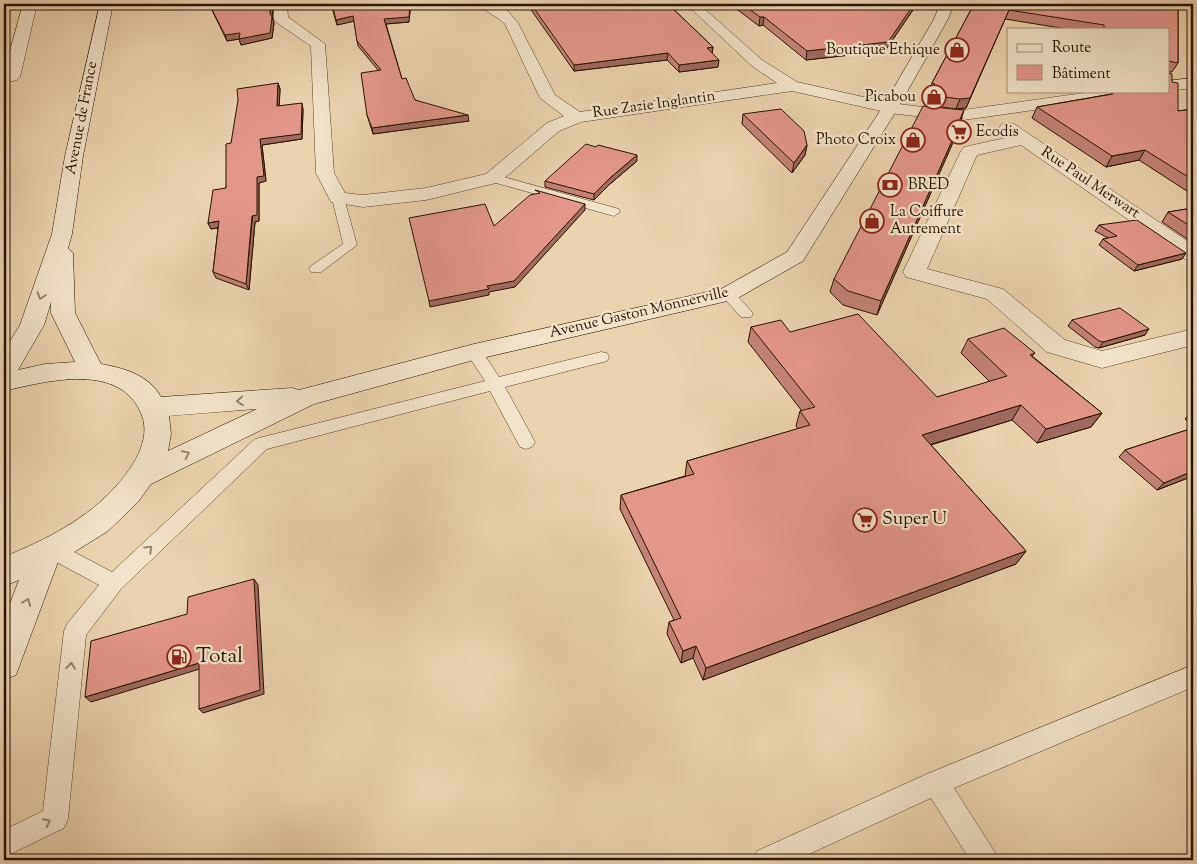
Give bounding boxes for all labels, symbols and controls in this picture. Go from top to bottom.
legend [1007,28,1170,92]
shop icon: Boutique Ethique [944,37,970,63]
text: Route [1052,38,1091,59]
place label: Boutique Ethique [826,40,940,61]
street label: Avenue de France [61,60,103,176]
text: Bâtiment [1052,64,1111,85]
shop icon: Picabou [921,84,947,110]
street label: Rue Zazie Inglantin [591,86,717,124]
place label: Picabou [865,87,916,108]
supermarket icon: Ecodis [946,119,972,145]
place label: Ecodis [976,122,1019,143]
shop icon: Photo Croix [900,127,926,153]
place label: Photo Croix [816,130,896,151]
street label: Rue Paul Merwart [1036,142,1144,224]
bank icon: BRED [877,172,903,198]
place label: BRED [908,175,949,196]
place label: La Coiffure Autrement [890,202,964,240]
shop icon: La Coiffure Autrement [859,208,885,234]
street label: Avenue Gaston Monnerville [547,282,731,344]
one-way arrow [37,292,47,300]
one-way arrow [236,395,244,406]
one-way arrow [181,450,190,461]
supermarket icon: Super U [852,507,878,533]
place label: Super U [882,507,947,533]
one-way arrow [143,546,152,555]
one-way arrow [21,598,31,606]
place label: Total [196,642,243,672]
fuel station icon: Total [166,644,192,670]
one-way arrow [65,661,76,669]
one-way arrow [42,818,51,828]

